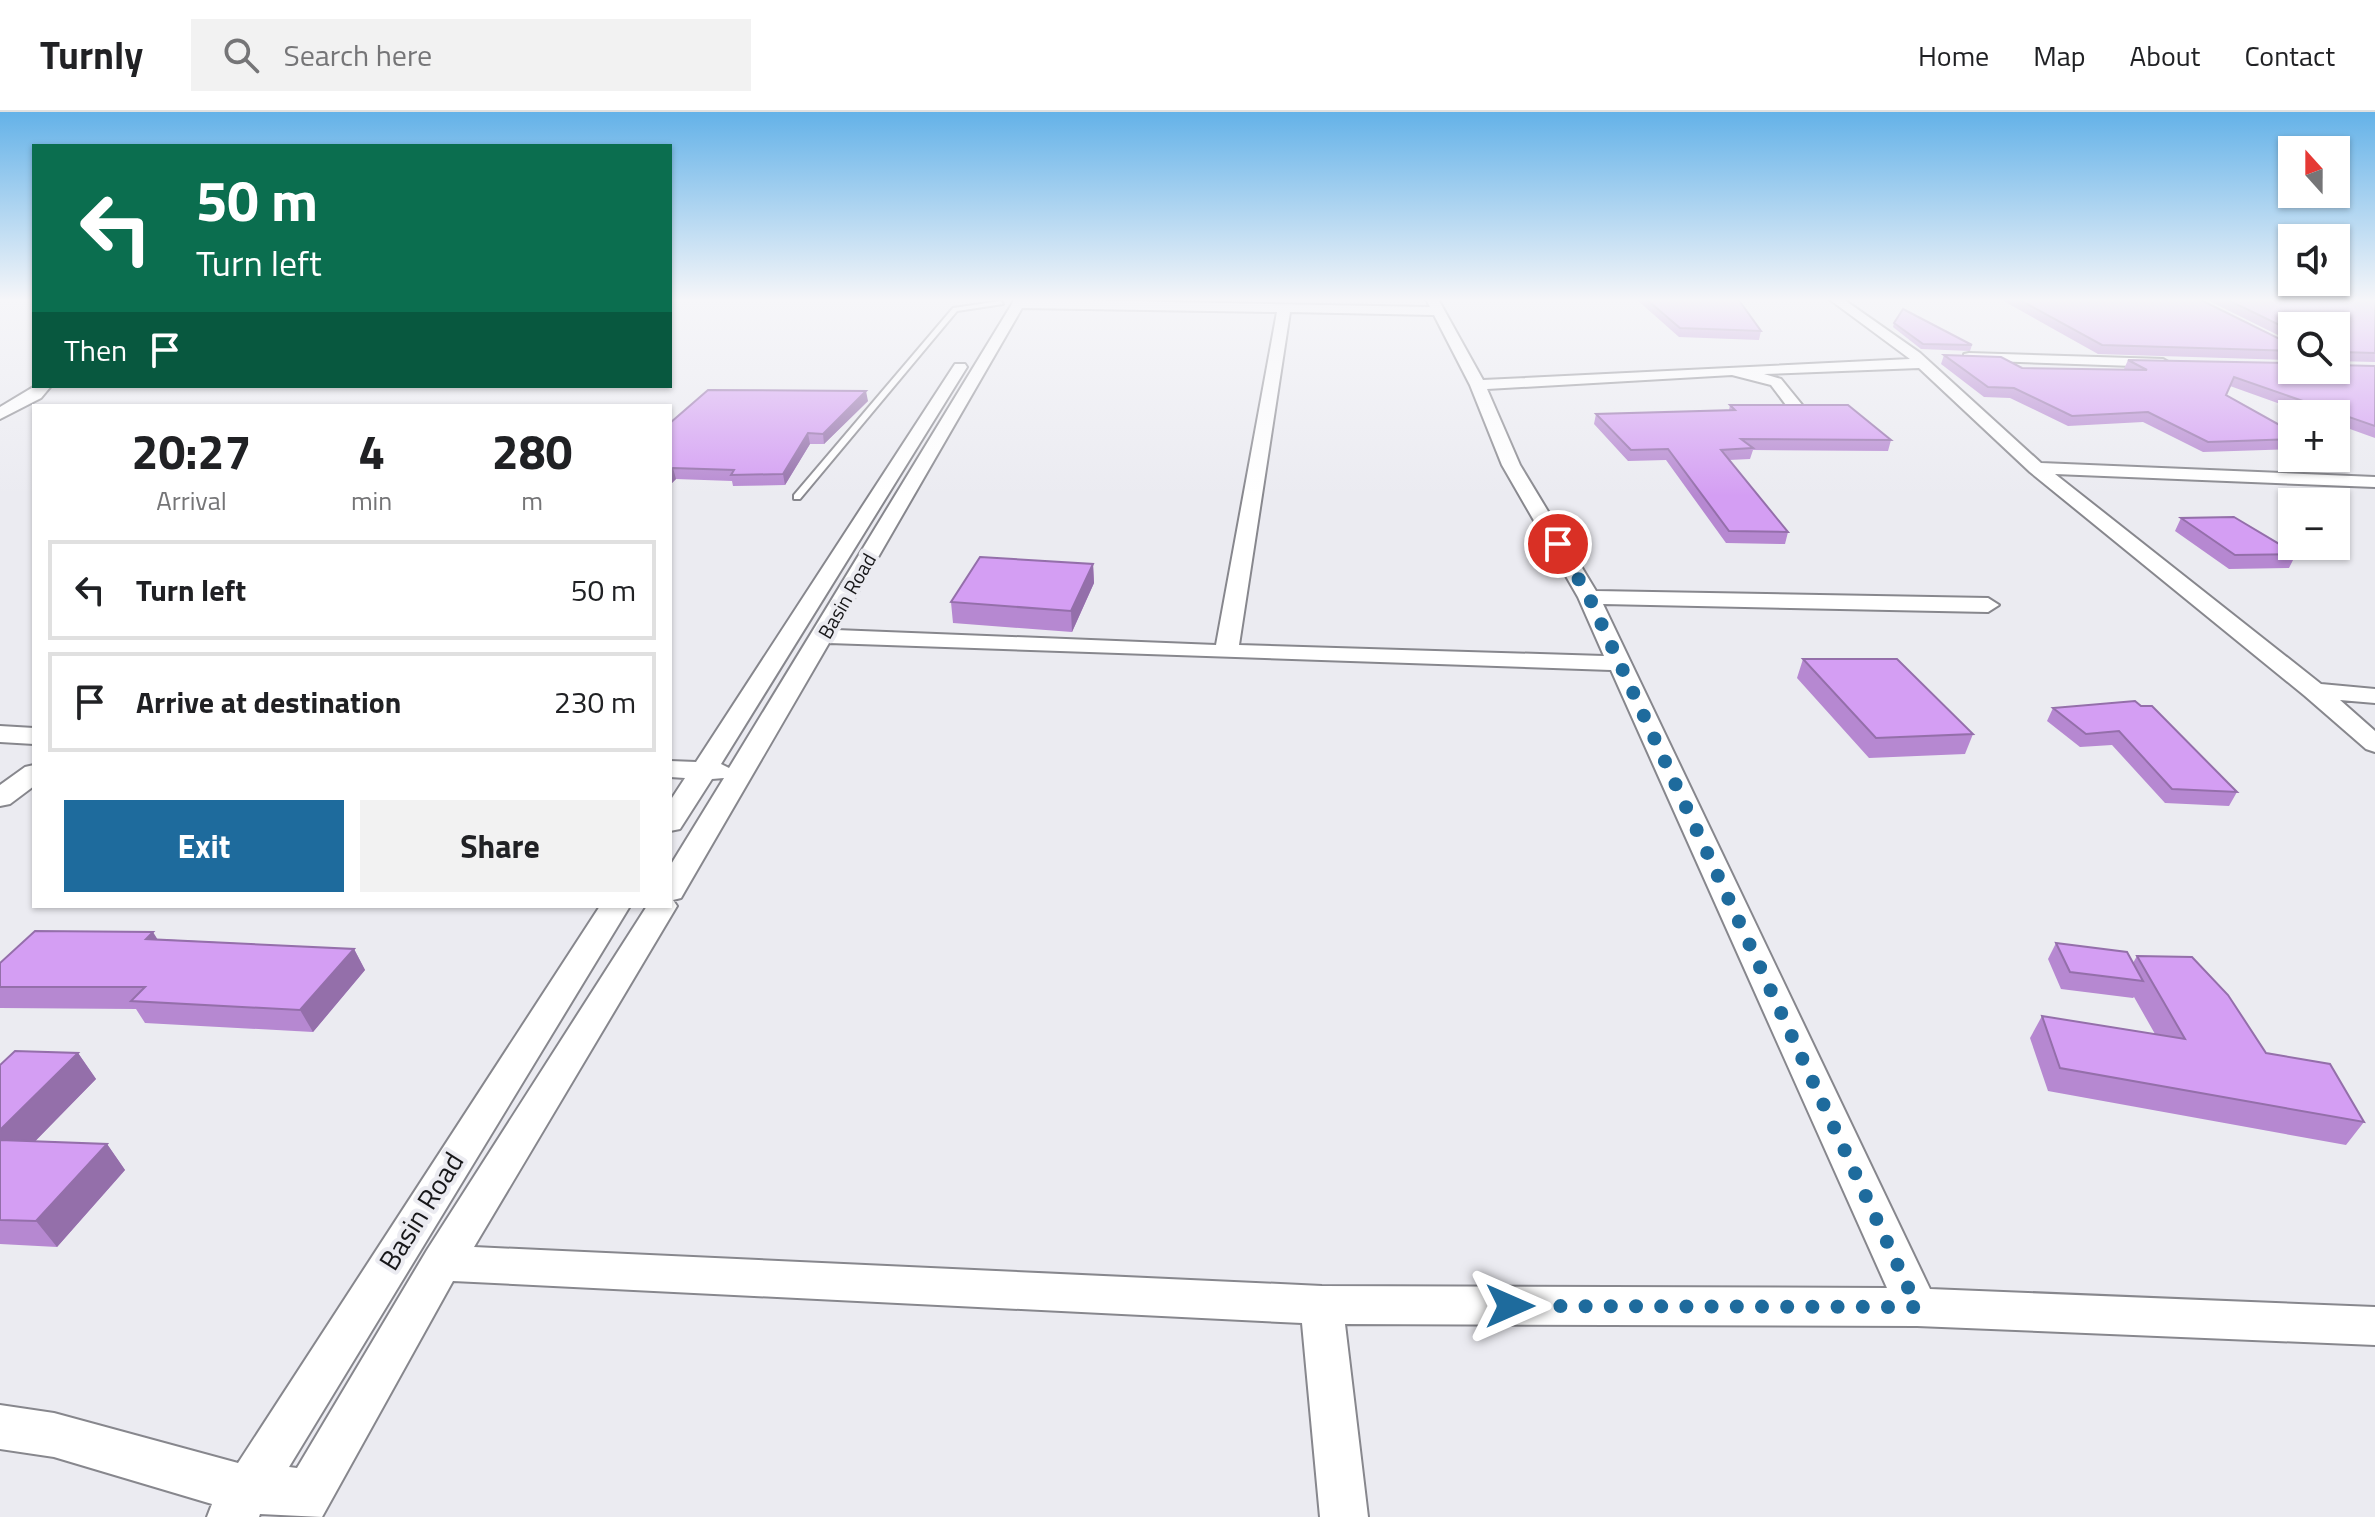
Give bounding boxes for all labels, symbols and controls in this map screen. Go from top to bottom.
search box [191,19,751,91]
text: Turnly [40,26,143,84]
text: Search here [283,32,432,78]
icon: search [219,33,263,77]
text: Home [1918,34,1989,77]
text: Map [2033,34,2086,77]
text: About [2130,34,2200,77]
text: Contact [2244,34,2335,77]
north arrow [2278,136,2350,208]
map controls [2278,136,2350,560]
text: 50 m [196,158,318,243]
icon: left [64,176,168,280]
button: sound [2278,224,2350,296]
text: Turn left [196,235,322,290]
button: search [2278,312,2350,384]
text: Then [64,327,127,373]
icon: arrive [143,328,187,372]
button: + [2278,400,2350,472]
text: 20:27 [132,415,251,488]
text: 4 [358,415,385,488]
text: 280 [492,415,572,488]
text: Arrival [156,481,227,520]
text: min [351,481,392,520]
text: m [521,481,543,520]
button: − [2278,488,2350,560]
pin [1524,510,1592,578]
icon: arrive [1536,522,1580,566]
street label: Basin Road [810,547,884,644]
text: Turn left [136,567,246,613]
text: 50 m [571,567,636,613]
icon: left [68,568,112,612]
text: Arrive at destination [136,679,401,725]
text: 230 m [554,679,636,725]
icon: arrive [68,680,112,724]
button: Exit [64,800,344,892]
button: Share [360,800,640,892]
street label: Basin Road [367,1143,474,1278]
position arrow [1468,1264,1552,1348]

